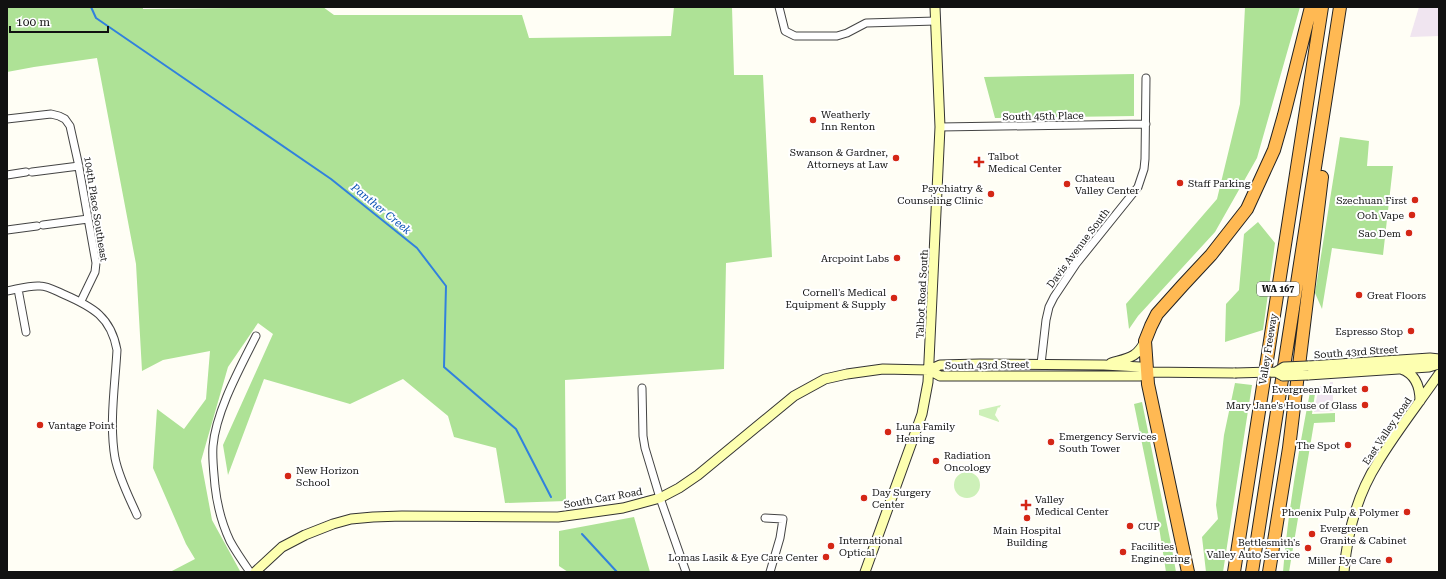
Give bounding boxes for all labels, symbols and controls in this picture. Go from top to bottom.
scale bar [10,8,108,34]
text: 100 m [16,15,50,29]
place label: Weatherly Inn Renton [821,109,876,132]
street label: South 45th Place [1002,110,1084,122]
marker: Weatherly Inn Renton [808,115,818,125]
place label: Swanson & Gardner, Attorneys at Law [790,147,889,170]
place label: Talbot Medical Center [988,151,1062,174]
marker: Swanson & Gardner, Attorneys at Law [891,153,901,163]
street label: 104th Place Southeast [82,156,110,263]
marker: Talbot Medical Center [973,156,985,168]
place label: Chateau Valley Center [1075,173,1139,196]
marker: Staff Parking [1175,178,1185,188]
place label: Staff Parking [1188,178,1251,189]
marker: Chateau Valley Center [1062,179,1072,189]
water label: Panther Creek [348,180,414,237]
place label: Psychiatry & Counseling Clinic [897,183,984,206]
marker: Psychiatry & Counseling Clinic [986,189,996,199]
place label: Szechuan First [1336,195,1407,206]
marker: Szechuan First [1410,195,1420,205]
street label: Davis Avenue South [1045,206,1112,290]
place label: Ooh Vape [1357,210,1404,221]
marker: Ooh Vape [1407,210,1417,220]
place label: Sao Dem [1358,228,1401,239]
marker: Sao Dem [1404,228,1414,238]
street label: Talbot Road South [914,249,930,339]
place label: Arcpoint Labs [821,253,889,264]
marker: Arcpoint Labs [892,253,902,263]
road number: WA 167 [1257,282,1299,296]
place label: Cornell's Medical Equipment & Supply [785,287,886,310]
marker: Great Floors [1354,290,1364,300]
place label: Great Floors [1367,290,1426,301]
marker: Cornell's Medical Equipment & Supply [889,293,899,303]
street label: Valley Freeway [1257,313,1279,385]
place label: Espresso Stop [1335,326,1403,337]
marker: Espresso Stop [1406,326,1416,336]
street label: South 43rd Street [1314,344,1399,360]
street label: South 43rd Street [945,359,1030,371]
place label: Evergreen Market [1272,384,1357,395]
marker: Evergreen Market [1360,384,1370,394]
street label: East Valley Road [1360,395,1414,467]
place label: Mary Jane's House of Glass [1226,400,1357,411]
marker: Mary Jane's House of Glass [1360,400,1370,410]
marker: Vantage Point [35,420,45,430]
place label: Vantage Point [48,420,115,431]
place label: Luna Family Hearing [896,421,955,444]
marker: Luna Family Hearing [883,427,893,437]
place label: Emergency Services South Tower [1059,431,1157,454]
marker: Emergency Services South Tower [1046,437,1056,447]
place label: The Spot [1296,440,1340,451]
marker: The Spot [1343,440,1353,450]
place label: Radiation Oncology [944,450,991,473]
marker: Radiation Oncology [931,456,941,466]
place label: New Horizon School [296,465,360,488]
marker: New Horizon School [283,471,293,481]
street label: South Carr Road [563,486,644,510]
place label: Day Surgery Center [872,487,931,510]
marker: Day Surgery Center [859,493,869,503]
place label: Valley Medical Center [1035,494,1109,517]
marker: Valley Medical Center [1020,499,1032,511]
place label: Phoenix Pulp & Polymer [1282,507,1399,518]
marker: Phoenix Pulp & Polymer [1402,507,1412,517]
marker: Main Hospital Building [1022,513,1032,523]
marker: CUP [1125,521,1135,531]
place label: CUP [1138,521,1160,532]
place label: Evergreen Granite & Cabinet [1320,523,1407,546]
place label: Main Hospital Building [993,525,1061,548]
marker: Evergreen Granite & Cabinet [1307,529,1317,539]
place label: International Optical [839,535,902,558]
place label: Bettlesmith's Valley Auto Service [1207,537,1300,560]
marker: International Optical [826,541,836,551]
place label: Facilities Engineering [1131,541,1190,564]
marker: Bettlesmith's Valley Auto Service [1303,543,1313,553]
marker: Facilities Engineering [1118,547,1128,557]
place label: Lomas Lasik & Eye Care Center [668,552,818,563]
marker: Lomas Lasik & Eye Care Center [821,552,831,562]
place label: Miller Eye Care [1308,555,1382,566]
marker: Miller Eye Care [1384,555,1394,565]

